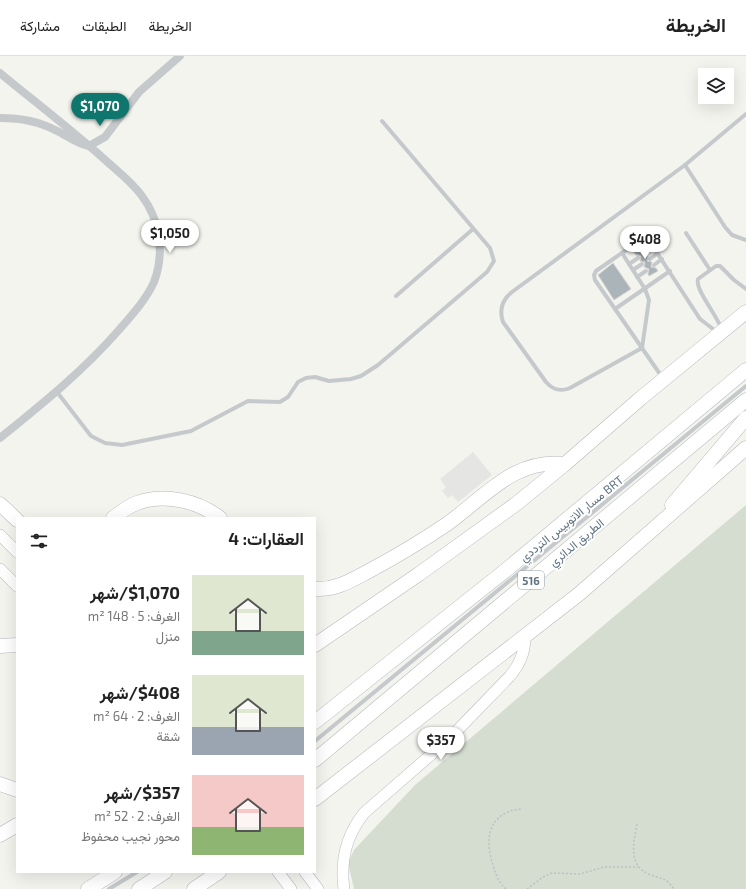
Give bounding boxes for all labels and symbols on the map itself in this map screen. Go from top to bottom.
pin: $1,070 [67,93,133,127]
pin: $1,050 [137,220,203,254]
pin: $408 [621,226,669,260]
street label: مسار الاتوبيس الترددي BRT [516,472,628,567]
street label: الطريق الدائري [546,515,609,572]
road number: 516 [518,571,544,589]
pin: $357 [417,727,465,761]

